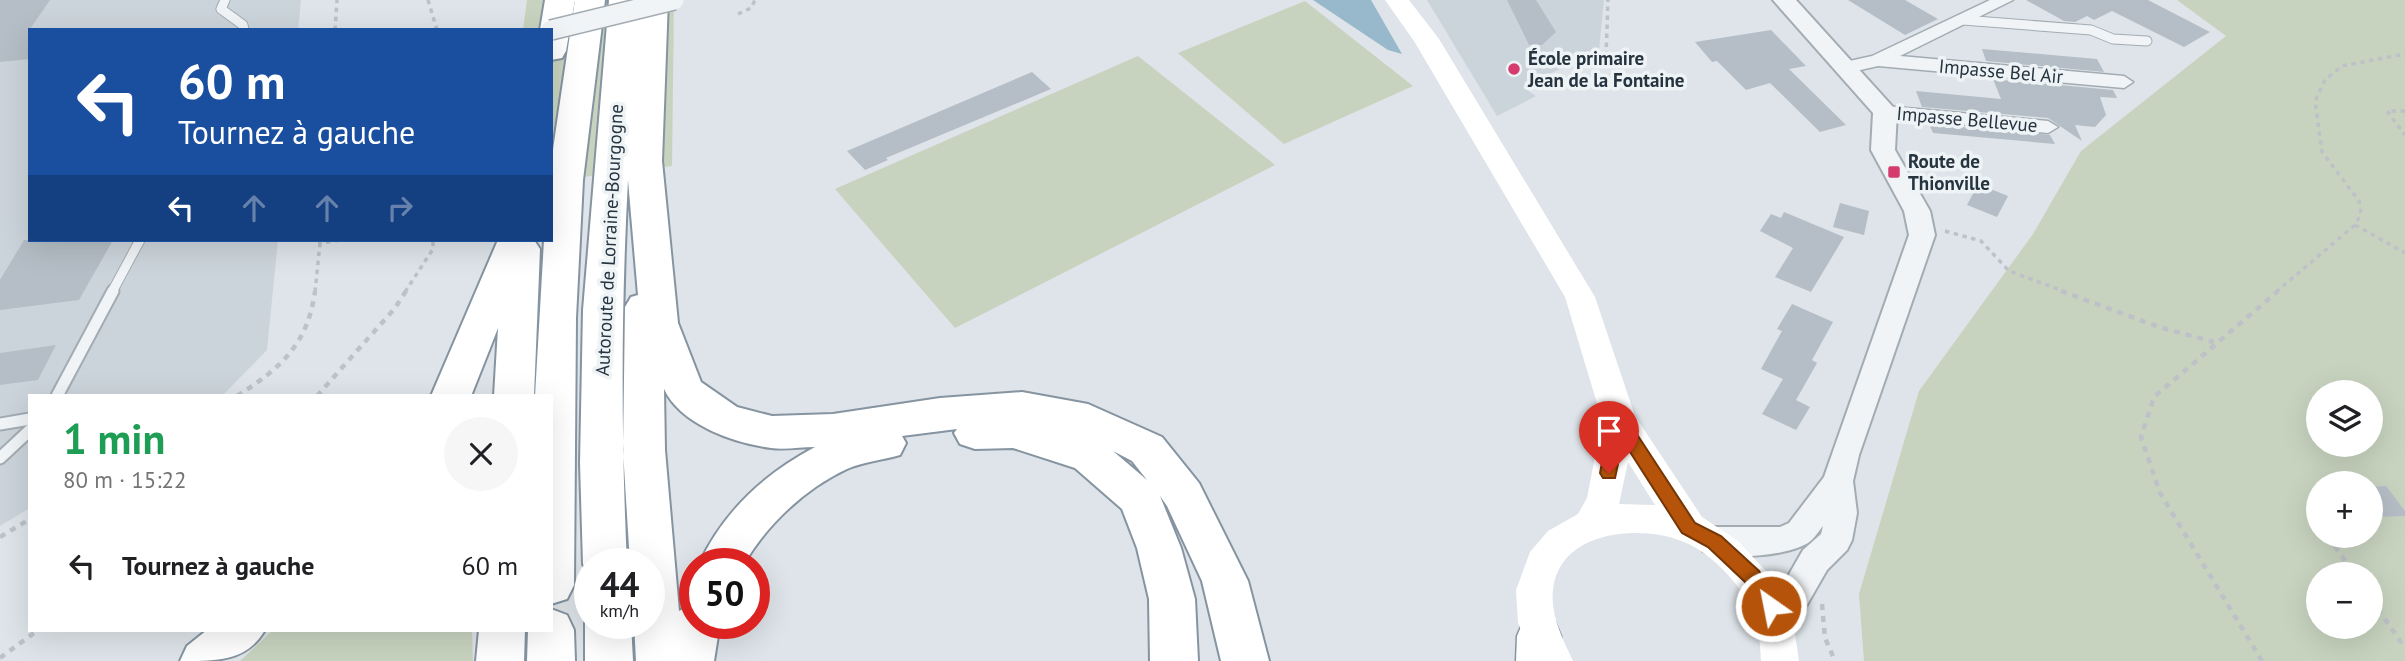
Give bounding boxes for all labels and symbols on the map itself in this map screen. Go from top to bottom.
place label: École primaire Jean de la Fontaine [1527,46,1685,92]
street label: Impasse Bel Air [1938,54,2065,88]
marker: École primaire Jean de la Fontaine [1506,61,1522,77]
street label: Impasse Bellevue [1895,101,2039,137]
street label: Autoroute de Lorraine-Bourgogne [590,103,628,377]
place label: Route de Thionville [1908,149,1990,195]
marker: Route de Thionville [1886,164,1902,180]
pin [1579,401,1639,473]
speed limit sign: 50 [679,548,770,639]
position arrow [1734,569,1808,643]

